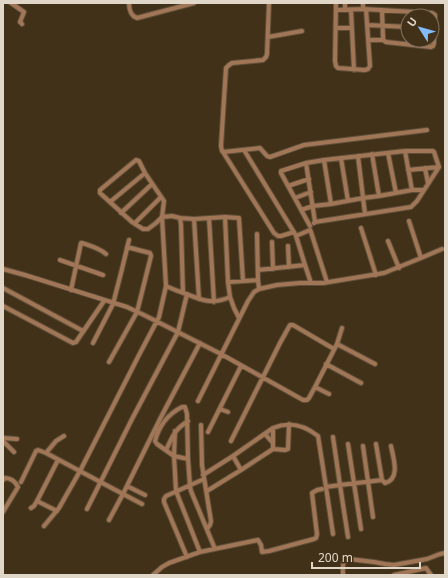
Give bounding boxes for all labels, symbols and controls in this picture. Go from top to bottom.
north arrow [400,8,440,48]
text: U [403,14,420,30]
scale bar [312,544,420,570]
text: 200 m [318,549,353,566]

